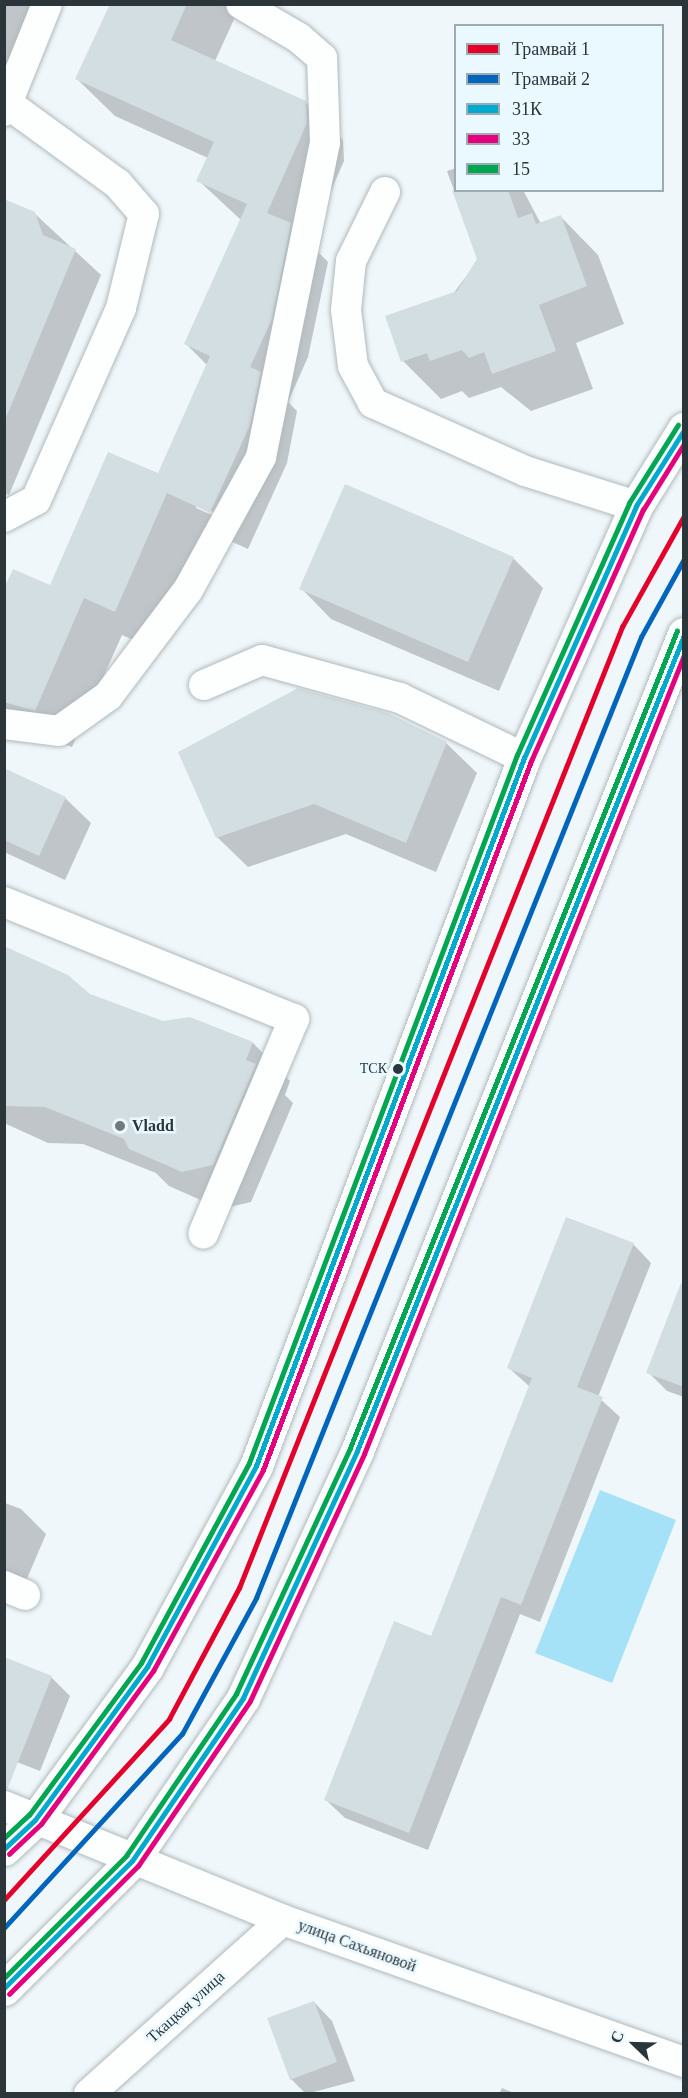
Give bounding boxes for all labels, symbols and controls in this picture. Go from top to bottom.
legend [454,24,664,192]
text: Трамвай 1 [512,39,590,59]
text: Трамвай 2 [512,69,590,89]
text: 31К [512,99,542,119]
text: 33 [512,129,530,149]
text: 15 [512,159,530,179]
place label: ТСК [360,1061,387,1077]
marker: ТСК [392,1063,404,1075]
place label: Vladd [132,1116,174,1136]
marker: Vladd [113,1119,127,1133]
street label: улица Сахьяновой [295,1916,419,1976]
street label: Ткацкая улица [143,1967,229,2047]
north arrow [604,2014,664,2074]
text: С [607,2028,627,2045]

